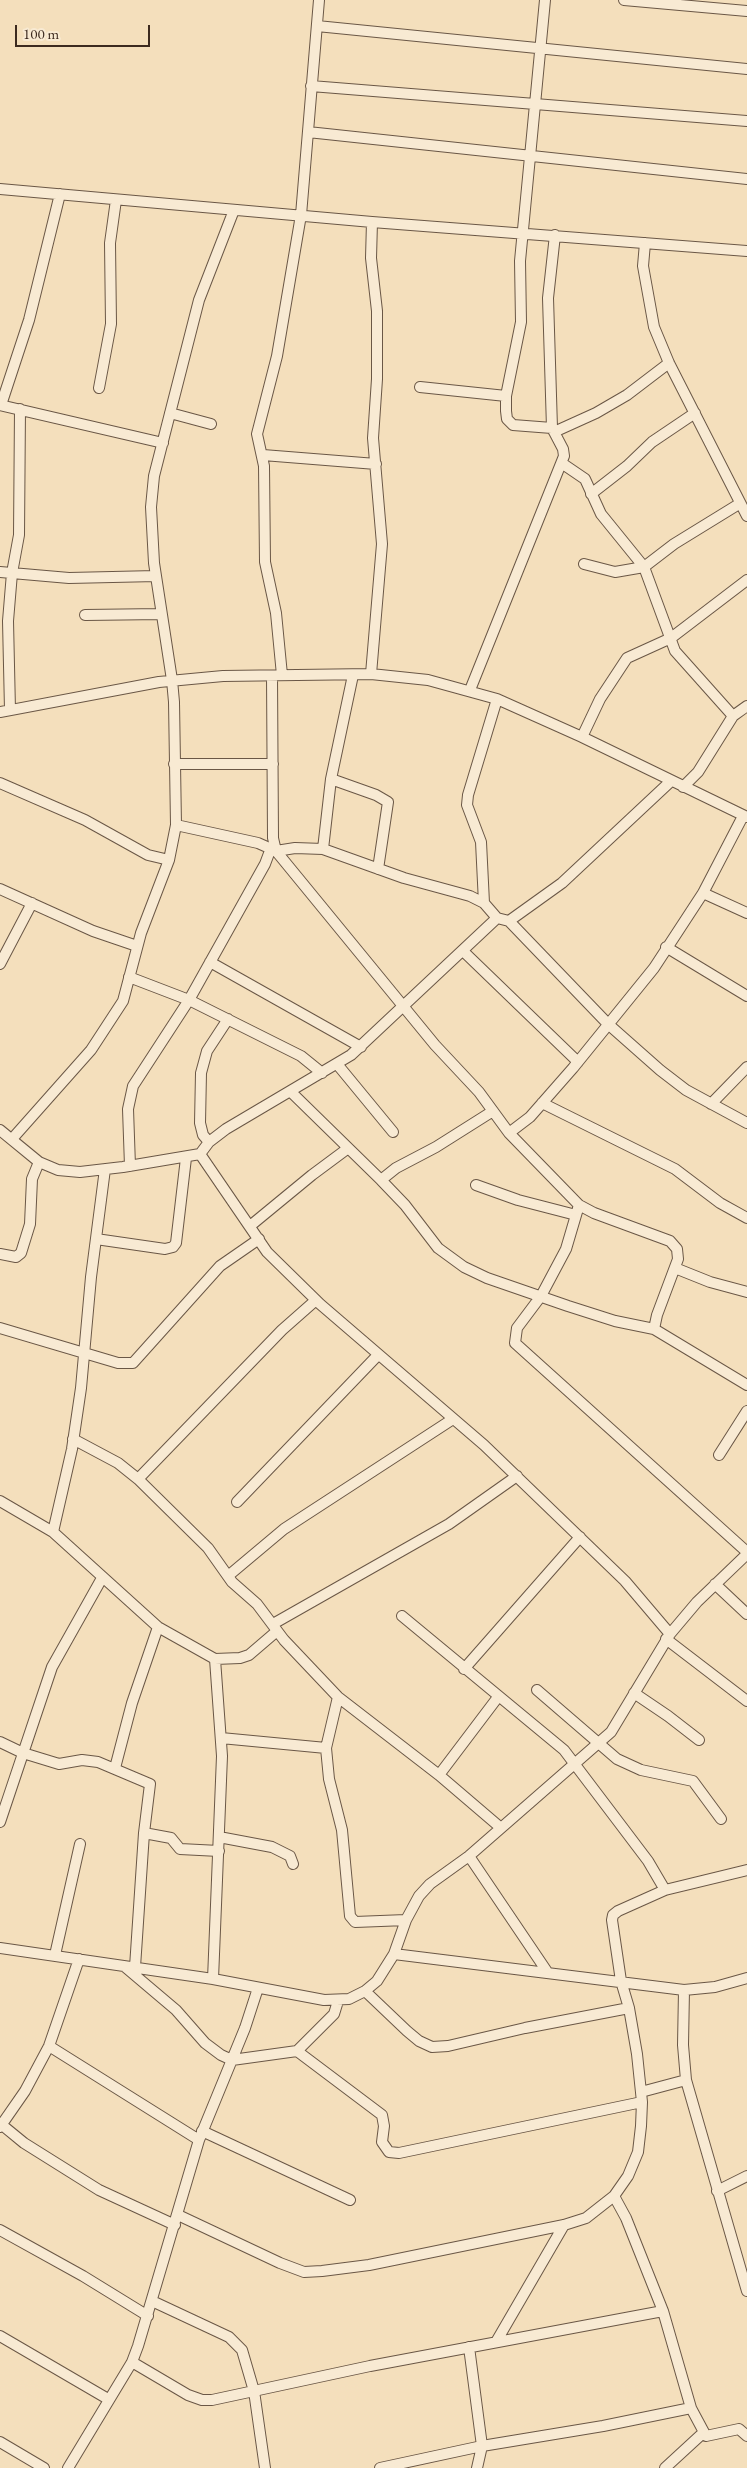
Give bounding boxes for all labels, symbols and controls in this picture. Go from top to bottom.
scale bar [18,15,152,47]
text: 100 m [23,24,59,43]

